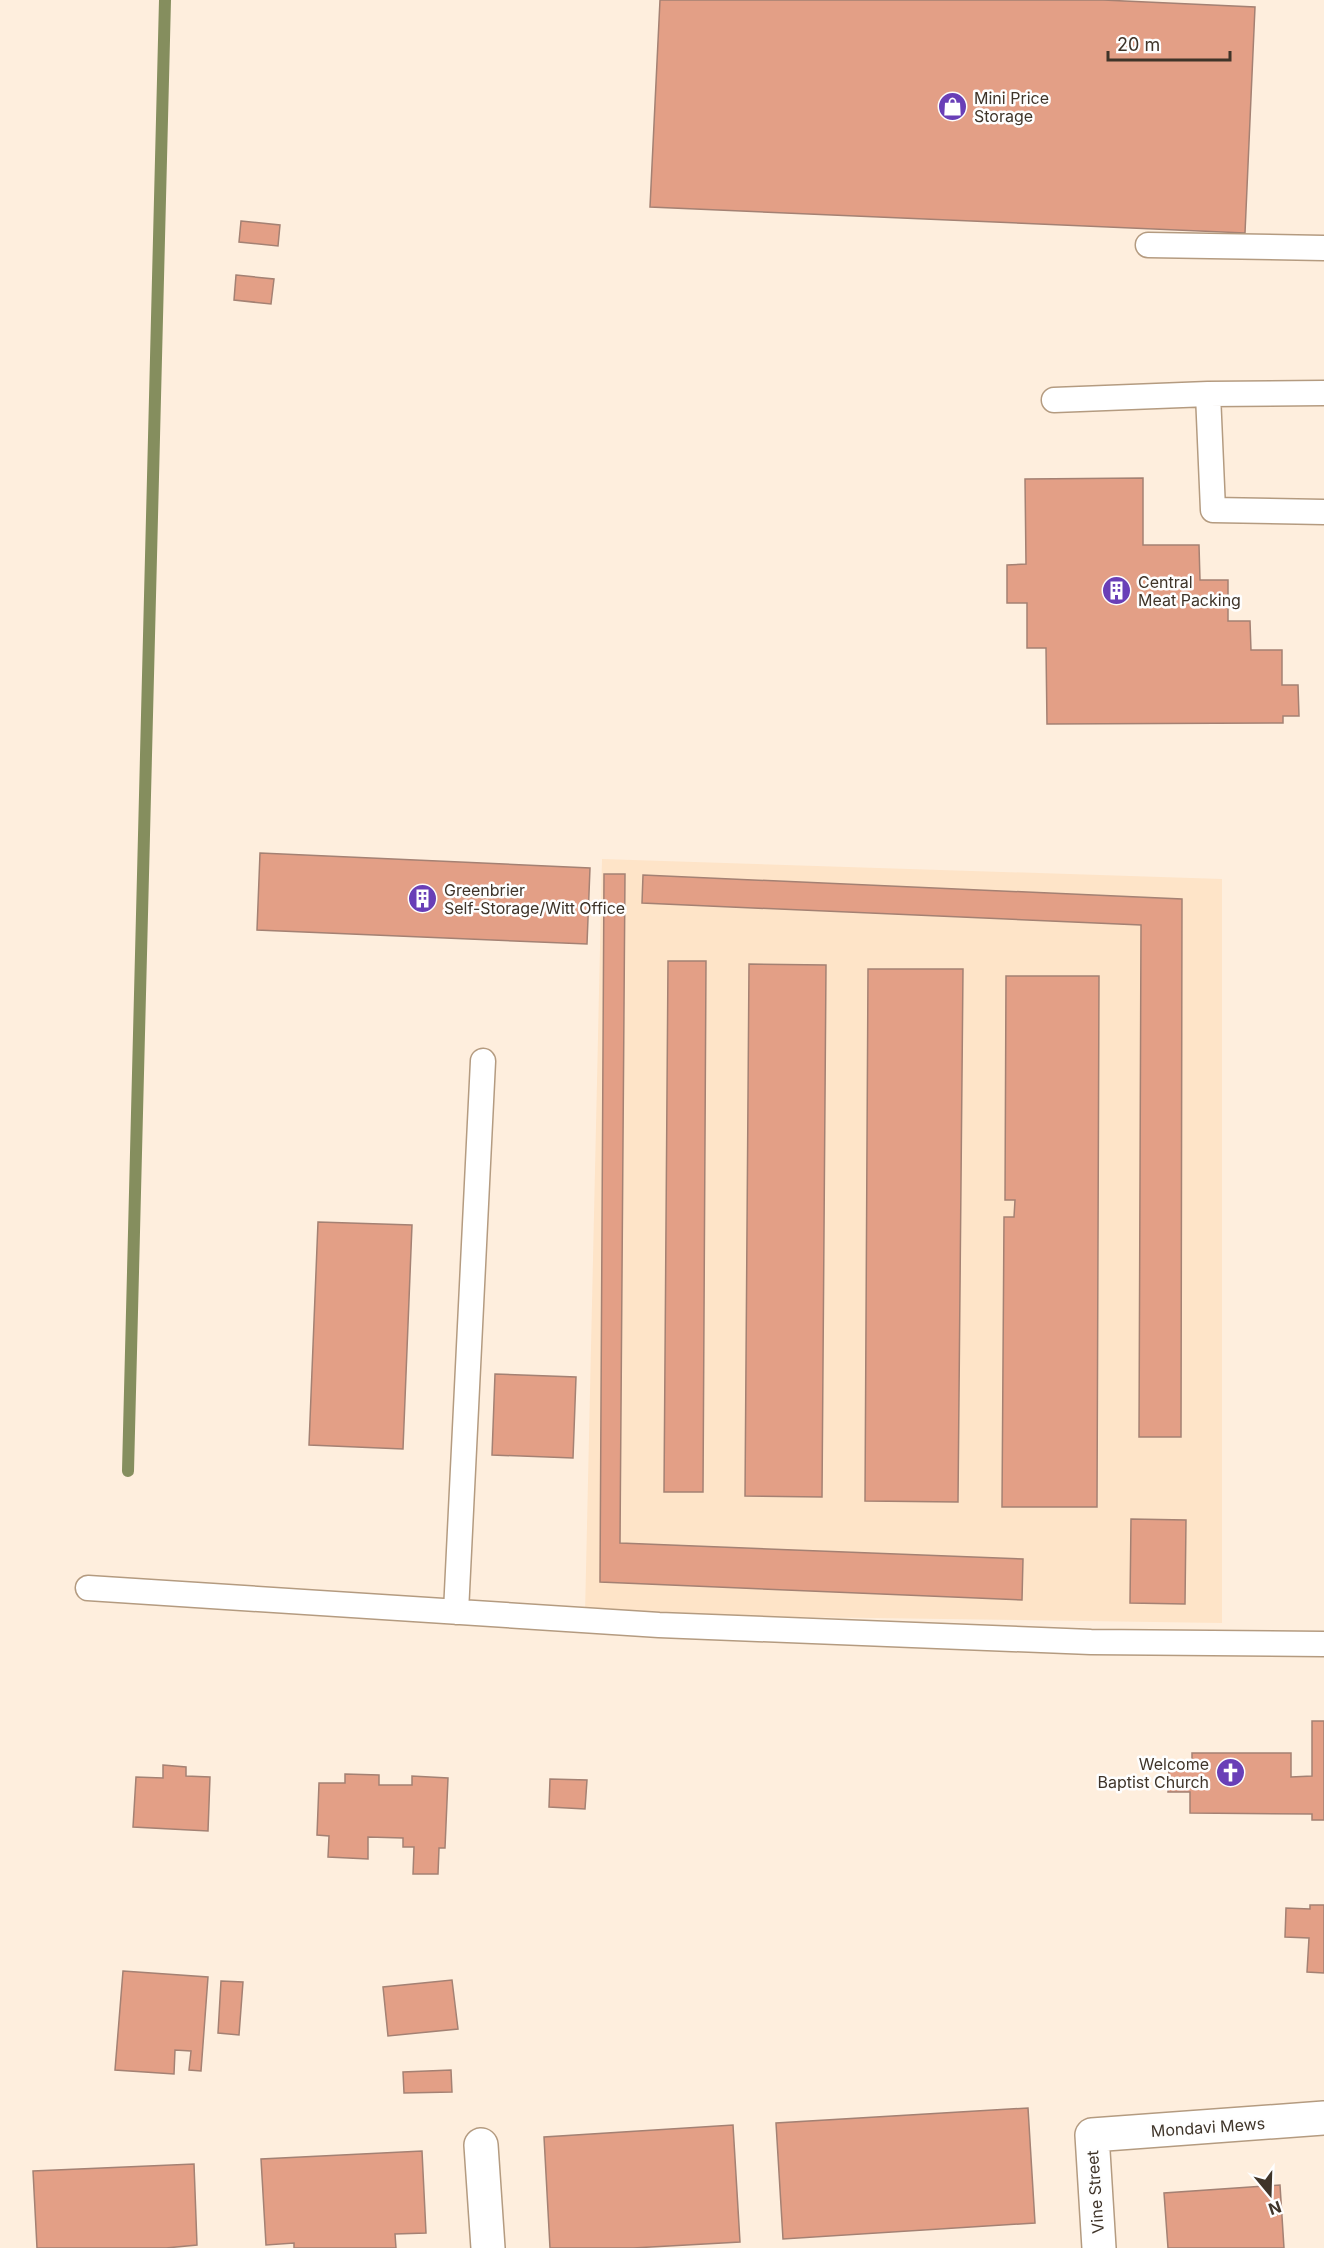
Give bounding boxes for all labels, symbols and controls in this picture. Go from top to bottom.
scale bar [1108,24,1230,62]
text: 20 m [1117,34,1160,55]
place label: Mini Price Storage [974,88,1049,126]
shop icon: Mini Price Storage [937,91,969,123]
place label: Central Meat Packing [1138,572,1241,610]
building icon: Central Meat Packing [1101,575,1133,607]
place label: Greenbrier Self-Storage/Witt Office [444,880,625,918]
building icon: Greenbrier Self-Storage/Witt Office [407,883,439,915]
place label: Welcome Baptist Church [1097,1754,1209,1792]
church icon: Welcome Baptist Church [1214,1757,1246,1789]
street label: Mondavi Mews [1150,2113,1266,2141]
street label: Vine Street [1082,2150,1108,2234]
north arrow [1240,2164,1300,2224]
text: N [1266,2197,1284,2220]

